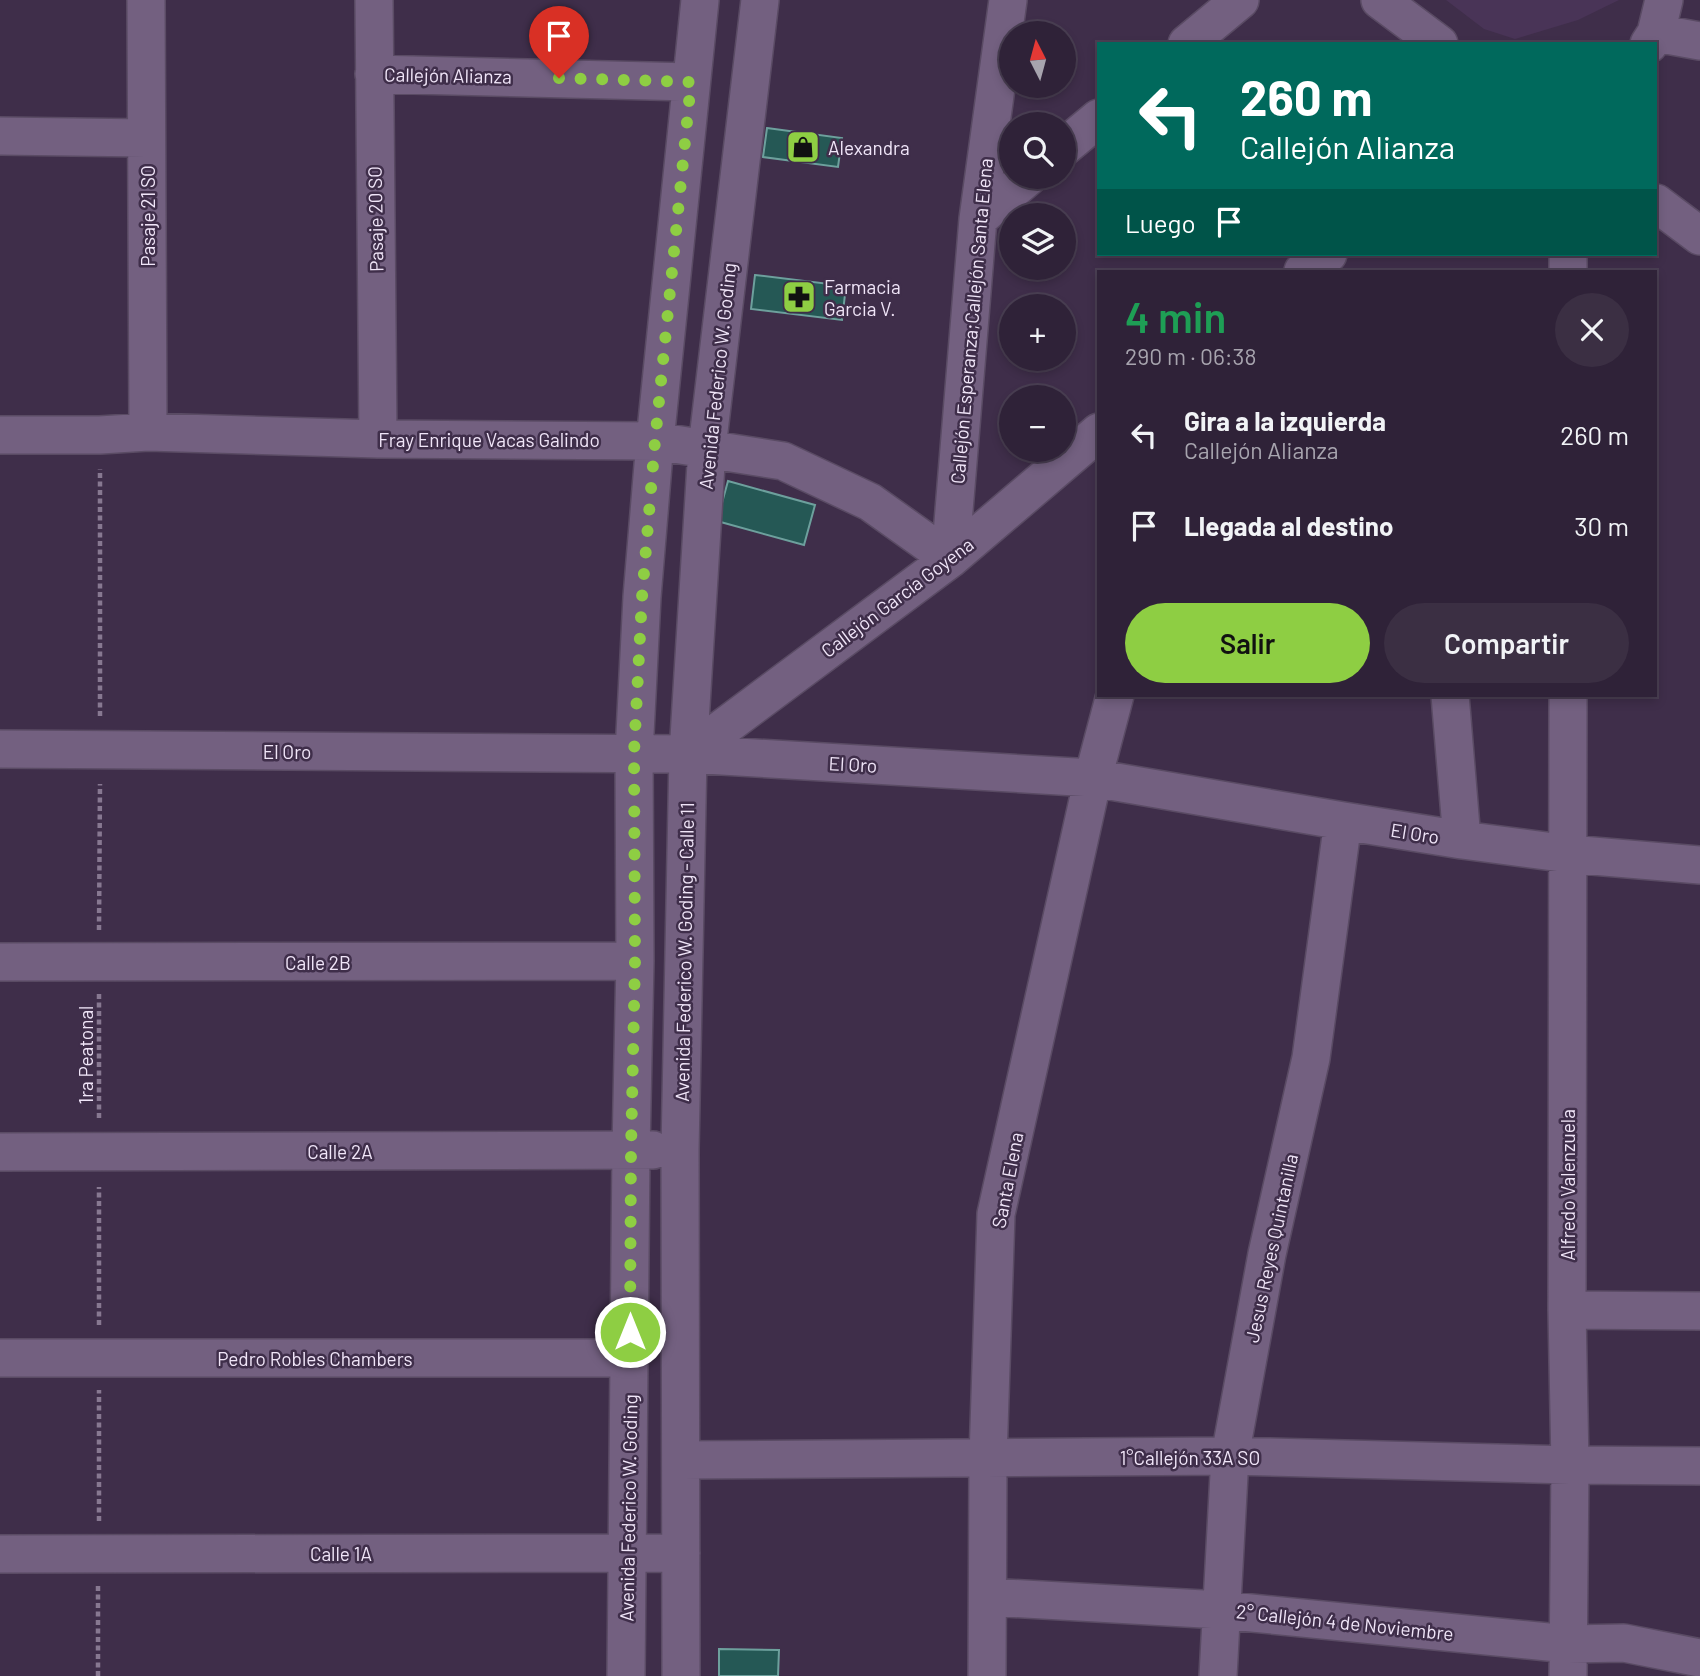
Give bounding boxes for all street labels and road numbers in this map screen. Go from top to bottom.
street label: Callejón Alianza [384,62,512,88]
street label: Callejón Esperanza;Callejón Santa Elena [945,157,997,485]
street label: Pasaje 21 SO [136,165,159,267]
street label: Pasaje 20 SO [363,166,387,272]
street label: Avenida Federico W. Goding [694,262,740,490]
street label: Fray Enrique Vacas Galindo [378,428,600,451]
street label: Callejón García Goyena [816,532,978,662]
street label: El Oro [263,740,311,763]
street label: El Oro [828,751,878,777]
street label: Avenida Federico W. Goding - Calle 11 [670,802,698,1102]
street label: El Oro [1389,818,1441,848]
street label: Calle 2B [285,951,351,974]
street label: 1ra Peatonal [74,1006,97,1104]
street label: Alfredo Valenzuela [1556,1109,1579,1261]
street label: Santa Elena [986,1130,1028,1230]
street label: Calle 2A [307,1140,373,1163]
street label: Jesus Reyes Quintanilla [1240,1152,1302,1344]
street label: Pedro Robles Chambers [217,1347,413,1370]
street label: Avenida Federico W. Goding [615,1394,641,1622]
street label: 1°Callejón 33A SO [1120,1446,1260,1469]
street label: Calle 1A [310,1542,372,1565]
street label: 2° Callejón 4 de Noviembre [1235,1599,1455,1645]

